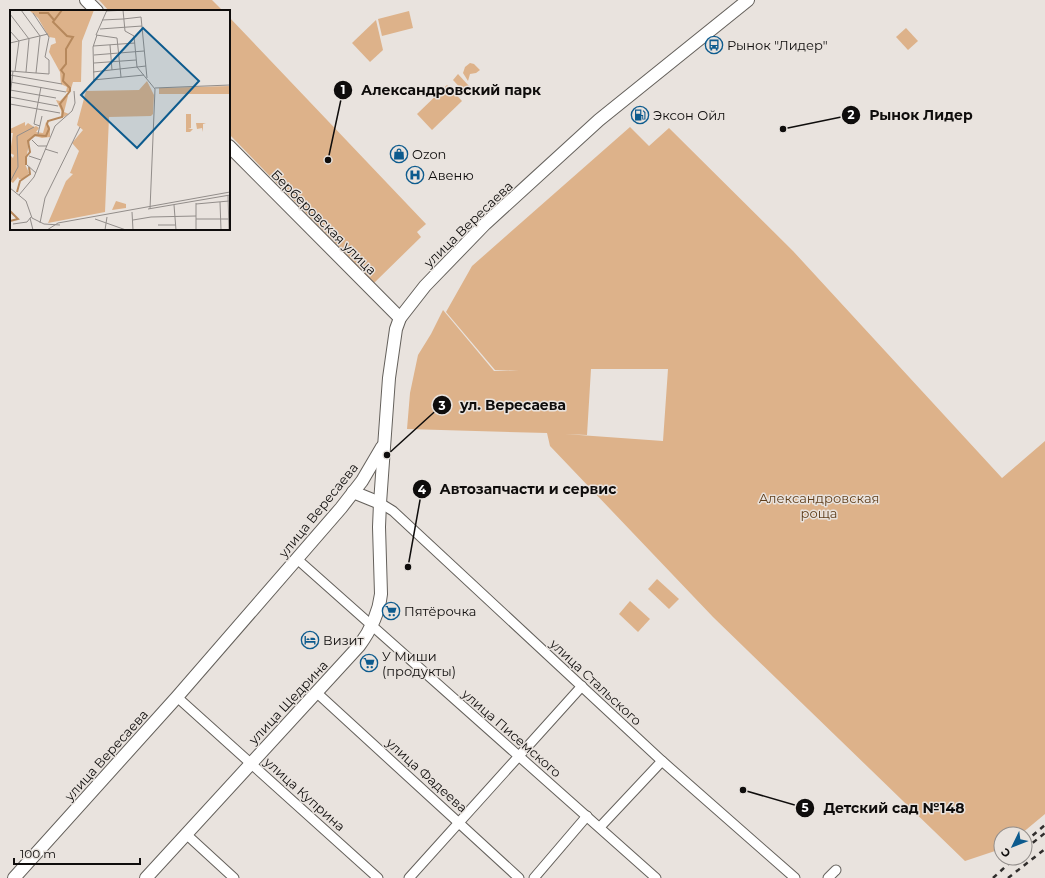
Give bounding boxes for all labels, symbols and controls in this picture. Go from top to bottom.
inset map [10,10,230,230]
bus stop icon: Рынок "Лидер" [704,35,724,55]
place label: Рынок "Лидер" [727,37,828,53]
callout: Александровский парк [333,77,549,103]
text: Александровский парк [361,81,541,99]
text: 1 [341,82,345,97]
callout: Рынок Лидер [841,102,981,128]
fuel station icon: Эксон Ойл [630,105,650,125]
text: Рынок Лидер [869,106,973,124]
place label: Эксон Ойл [653,107,725,123]
text: 2 [847,107,855,122]
shop icon: Ozon [389,144,409,164]
place label: Ozon [412,146,446,162]
hospital icon: Авеню [405,165,425,185]
street label: Берберовская улица [268,166,380,278]
place label: Авеню [428,167,474,183]
street label: улица Вересаева [420,178,516,271]
callout: ул. Вересаева [432,392,574,418]
text: ул. Вересаева [459,396,566,414]
text: 3 [437,398,446,413]
street label: улица Вересаева [274,459,361,561]
callout: Автозапчасти и сервис [412,476,624,502]
text: Автозапчасти и сервис [440,480,617,498]
text: 4 [418,482,427,497]
park label: Александровская роща [759,490,879,521]
supermarket icon: Пятёрочка [381,601,401,621]
place label: Пятёрочка [404,603,476,619]
hotel icon: Визит [300,630,320,650]
place label: Визит [323,632,365,648]
street label: улица Стальского [546,635,645,729]
place label: У Миши (продукты) [382,648,456,679]
supermarket icon: У Миши (продукты) [359,653,379,673]
street label: улица Щедрина [244,657,331,748]
street label: улица Писемского [458,685,565,780]
street label: улица Вересаева [60,706,151,805]
street label: улица Фадеева [382,734,471,816]
street label: улица Куприна [261,753,349,834]
callout: Детский сад №148 [795,795,972,821]
text: Детский сад №148 [824,799,965,817]
text: 5 [801,800,809,815]
north arrow [993,826,1033,866]
scale bar [14,840,140,866]
text: С [998,845,1014,861]
text: 100 m [20,846,56,861]

